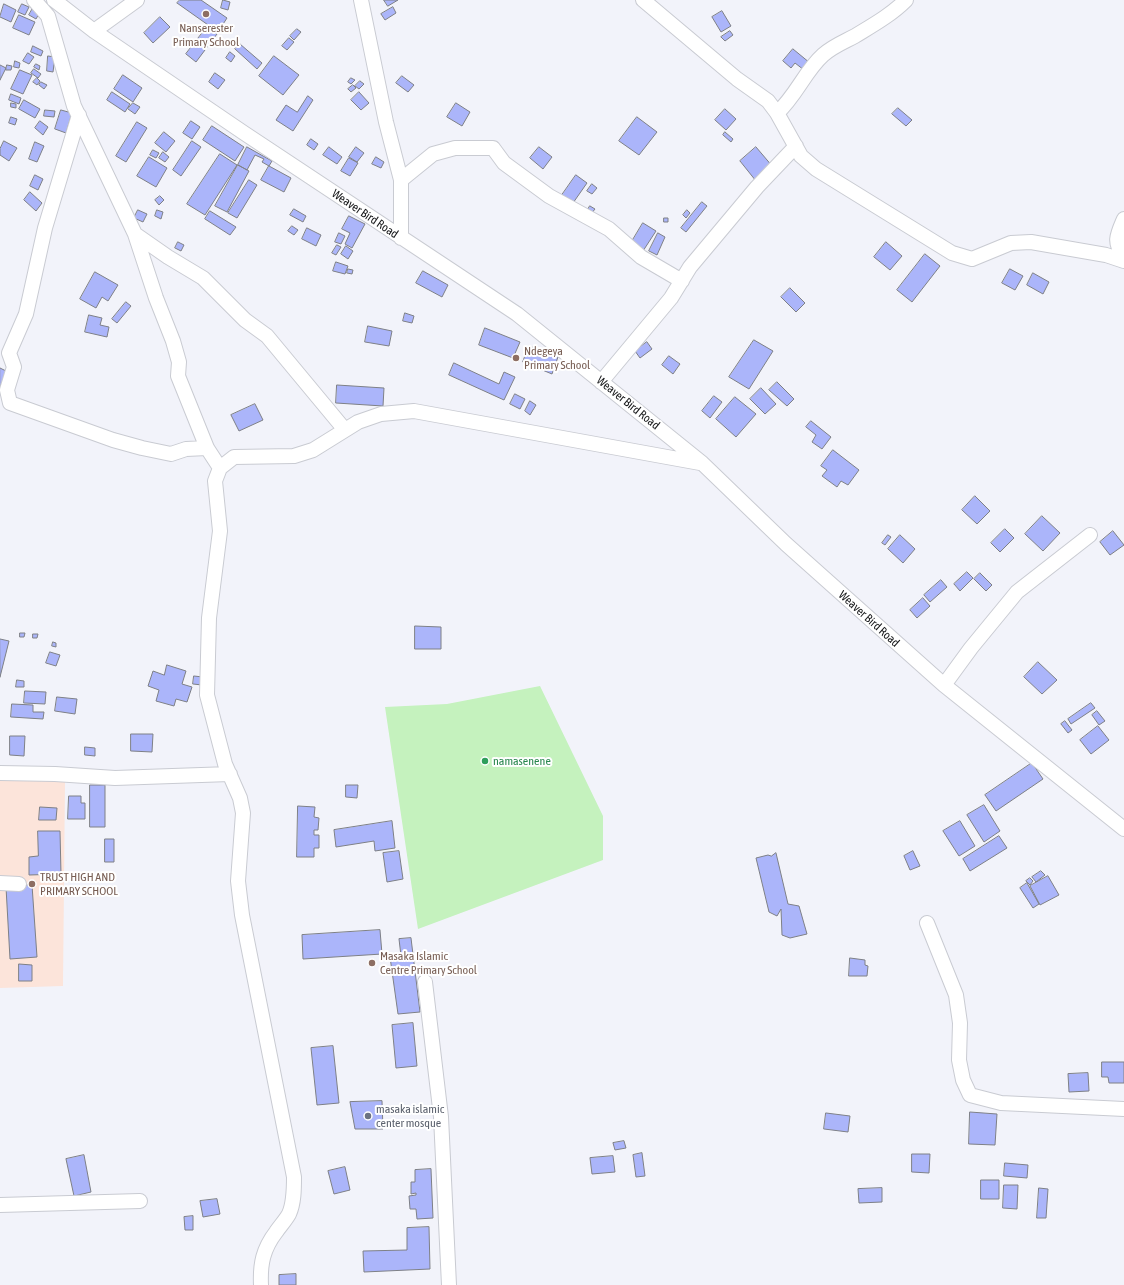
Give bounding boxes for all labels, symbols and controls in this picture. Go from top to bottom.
marker: Nanserester Primary School [201,9,211,19]
place label: Nanserester Primary School [173,21,239,49]
street label: Weaver Bird Road [329,186,401,242]
place label: Ndegeya Primary School [524,344,590,372]
marker: Ndegeya Primary School [511,353,521,363]
street label: Weaver Bird Road [594,373,662,433]
street label: Weaver Bird Road [836,588,902,650]
place label: namasenene [493,754,551,768]
marker: namasenene [480,756,490,766]
place label: TRUST HIGH AND PRIMARY SCHOOL [40,870,118,898]
marker: TRUST HIGH AND PRIMARY SCHOOL [27,879,37,889]
place label: Masaka Islamic Centre Primary School [380,949,477,977]
marker: Masaka Islamic Centre Primary School [367,958,377,968]
place label: masaka islamic center mosque [376,1102,444,1130]
marker: masaka islamic center mosque [363,1111,373,1121]

